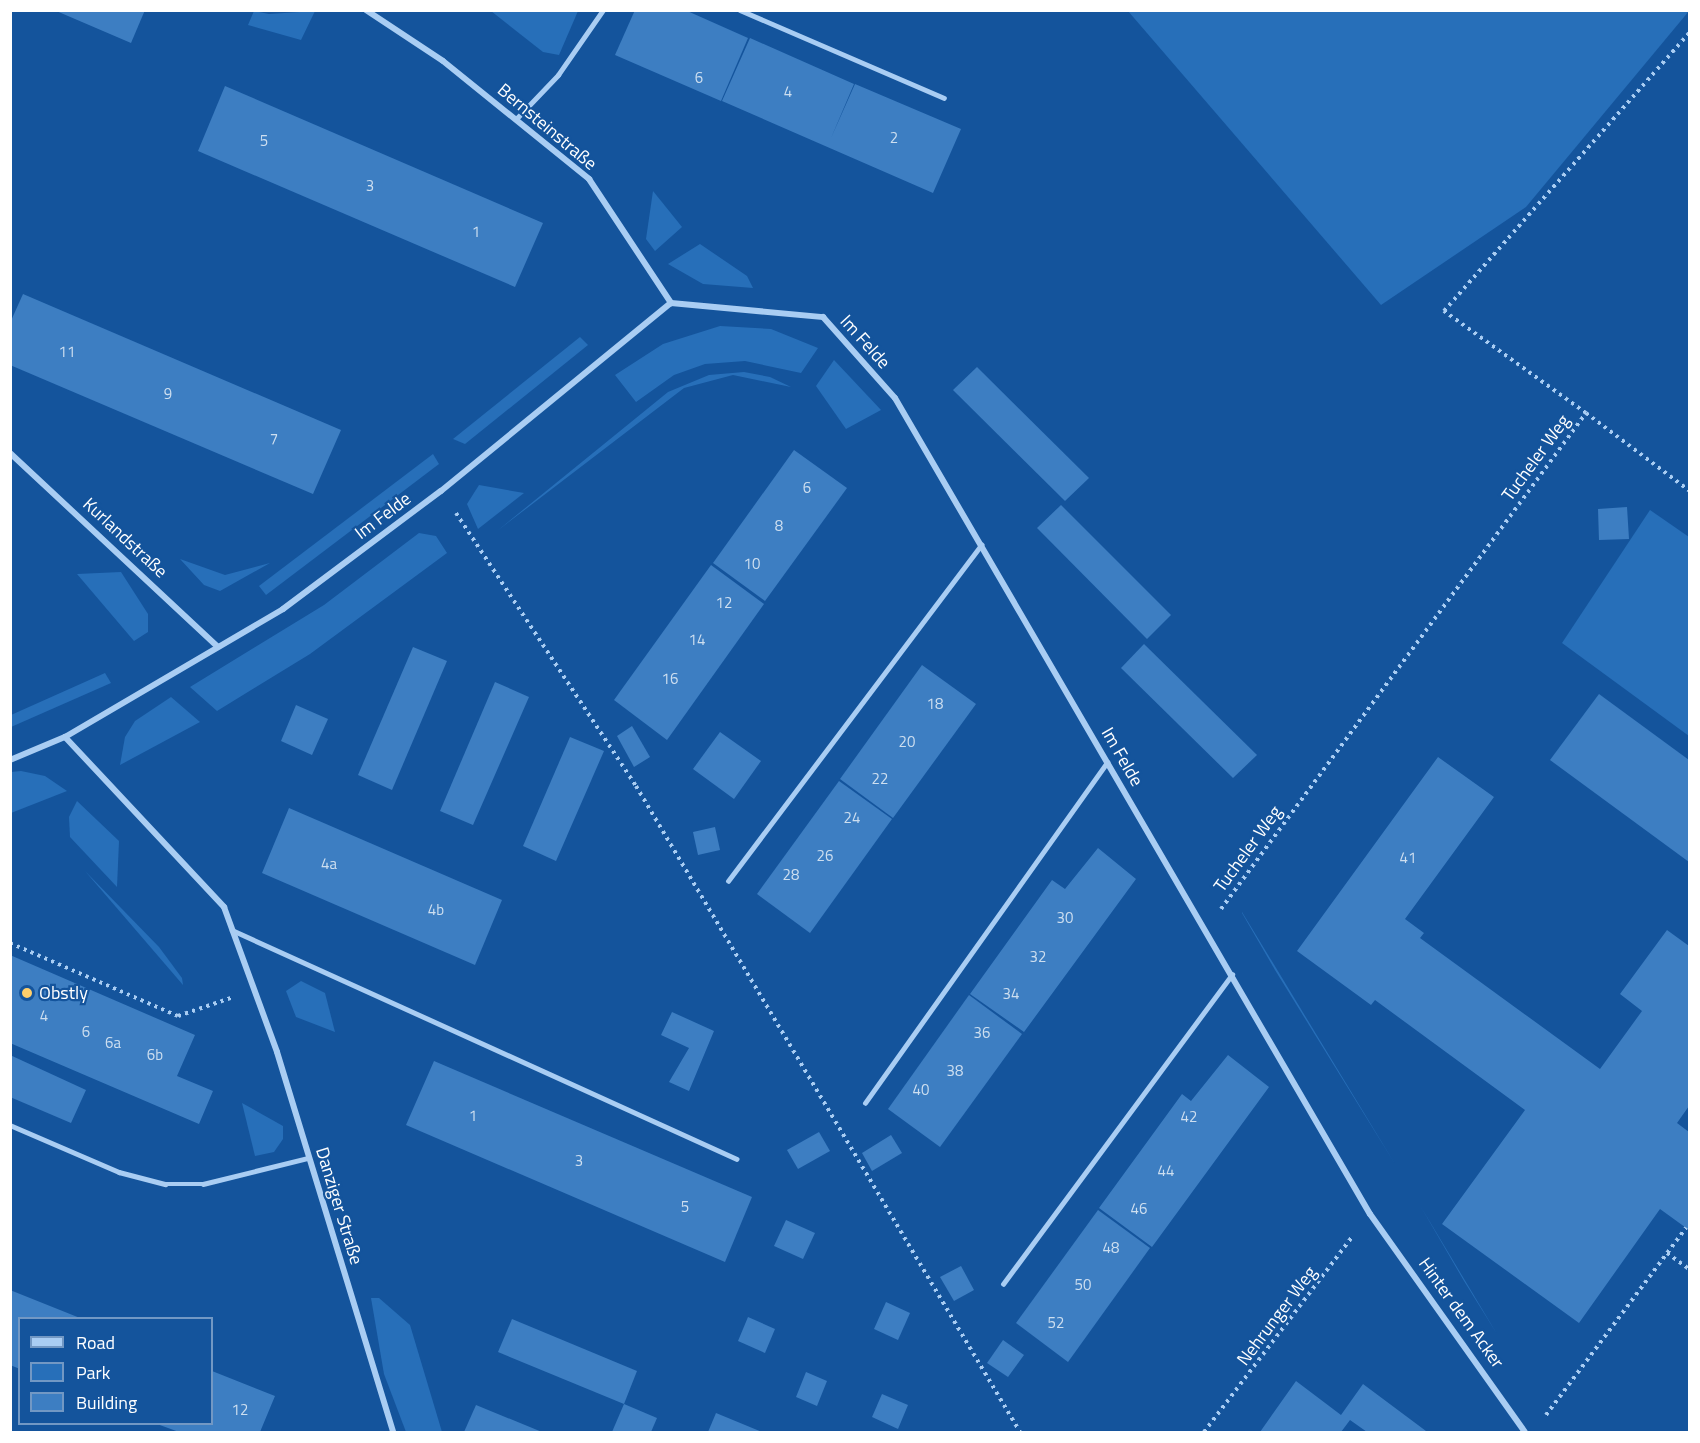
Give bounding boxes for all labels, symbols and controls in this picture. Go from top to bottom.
house number: 6 [695,69,703,87]
street label: Bernsteinstraße [493,79,601,175]
house number: 4 [784,83,792,101]
house number: 2 [890,129,898,147]
house number: 5 [260,132,268,150]
house number: 3 [366,177,374,195]
house number: 1 [472,223,480,241]
street label: Im Felde [835,311,895,373]
house number: 11 [59,343,75,361]
house number: 9 [164,385,172,403]
street label: Tucheler Weg [1497,411,1575,505]
house number: 7 [270,430,278,448]
house number: 6 [803,479,811,497]
street label: Im Felde [351,488,415,544]
street label: Kurlandstraße [78,493,172,583]
house number: 8 [775,517,783,535]
house number: 10 [744,555,760,573]
house number: 12 [716,594,732,612]
house number: 14 [689,631,705,649]
house number: 16 [662,670,678,688]
house number: 18 [927,695,943,713]
street label: Im Felde [1097,724,1147,790]
house number: 20 [899,733,915,751]
house number: 22 [872,770,888,788]
street label: Tucheler Weg [1209,802,1287,896]
house number: 24 [844,809,860,827]
house number: 26 [817,847,833,865]
house number: 41 [1400,849,1416,867]
house number: 4a [321,855,337,873]
house number: 28 [783,866,799,884]
house number: 4b [428,901,444,919]
house number: 30 [1057,909,1073,927]
house number: 32 [1030,948,1046,966]
place label: Obstly [39,982,88,1004]
house number: 34 [1003,985,1019,1003]
marker: Obstly [20,986,34,1000]
house number: 4 [40,1007,48,1025]
house number: 6 [82,1023,90,1041]
house number: 36 [974,1024,990,1042]
house number: 6a [105,1034,121,1052]
house number: 6b [147,1046,163,1064]
house number: 38 [947,1062,963,1080]
house number: 40 [913,1081,929,1099]
house number: 1 [469,1107,477,1125]
house number: 42 [1181,1108,1197,1126]
street label: Danziger Straße [311,1145,367,1267]
house number: 3 [575,1152,583,1170]
house number: 44 [1158,1162,1174,1180]
house number: 5 [681,1198,689,1216]
house number: 46 [1131,1200,1147,1218]
house number: 48 [1103,1239,1119,1257]
street label: Hinter dem Acker [1414,1254,1508,1372]
street label: Nehrunger Weg [1233,1262,1321,1370]
house number: 50 [1075,1276,1091,1294]
house number: 52 [1048,1314,1064,1332]
legend [18,1317,213,1425]
text: Road [76,1329,115,1356]
text: Park [76,1359,110,1386]
text: Building [76,1389,137,1416]
house number: 12 [232,1401,248,1419]

